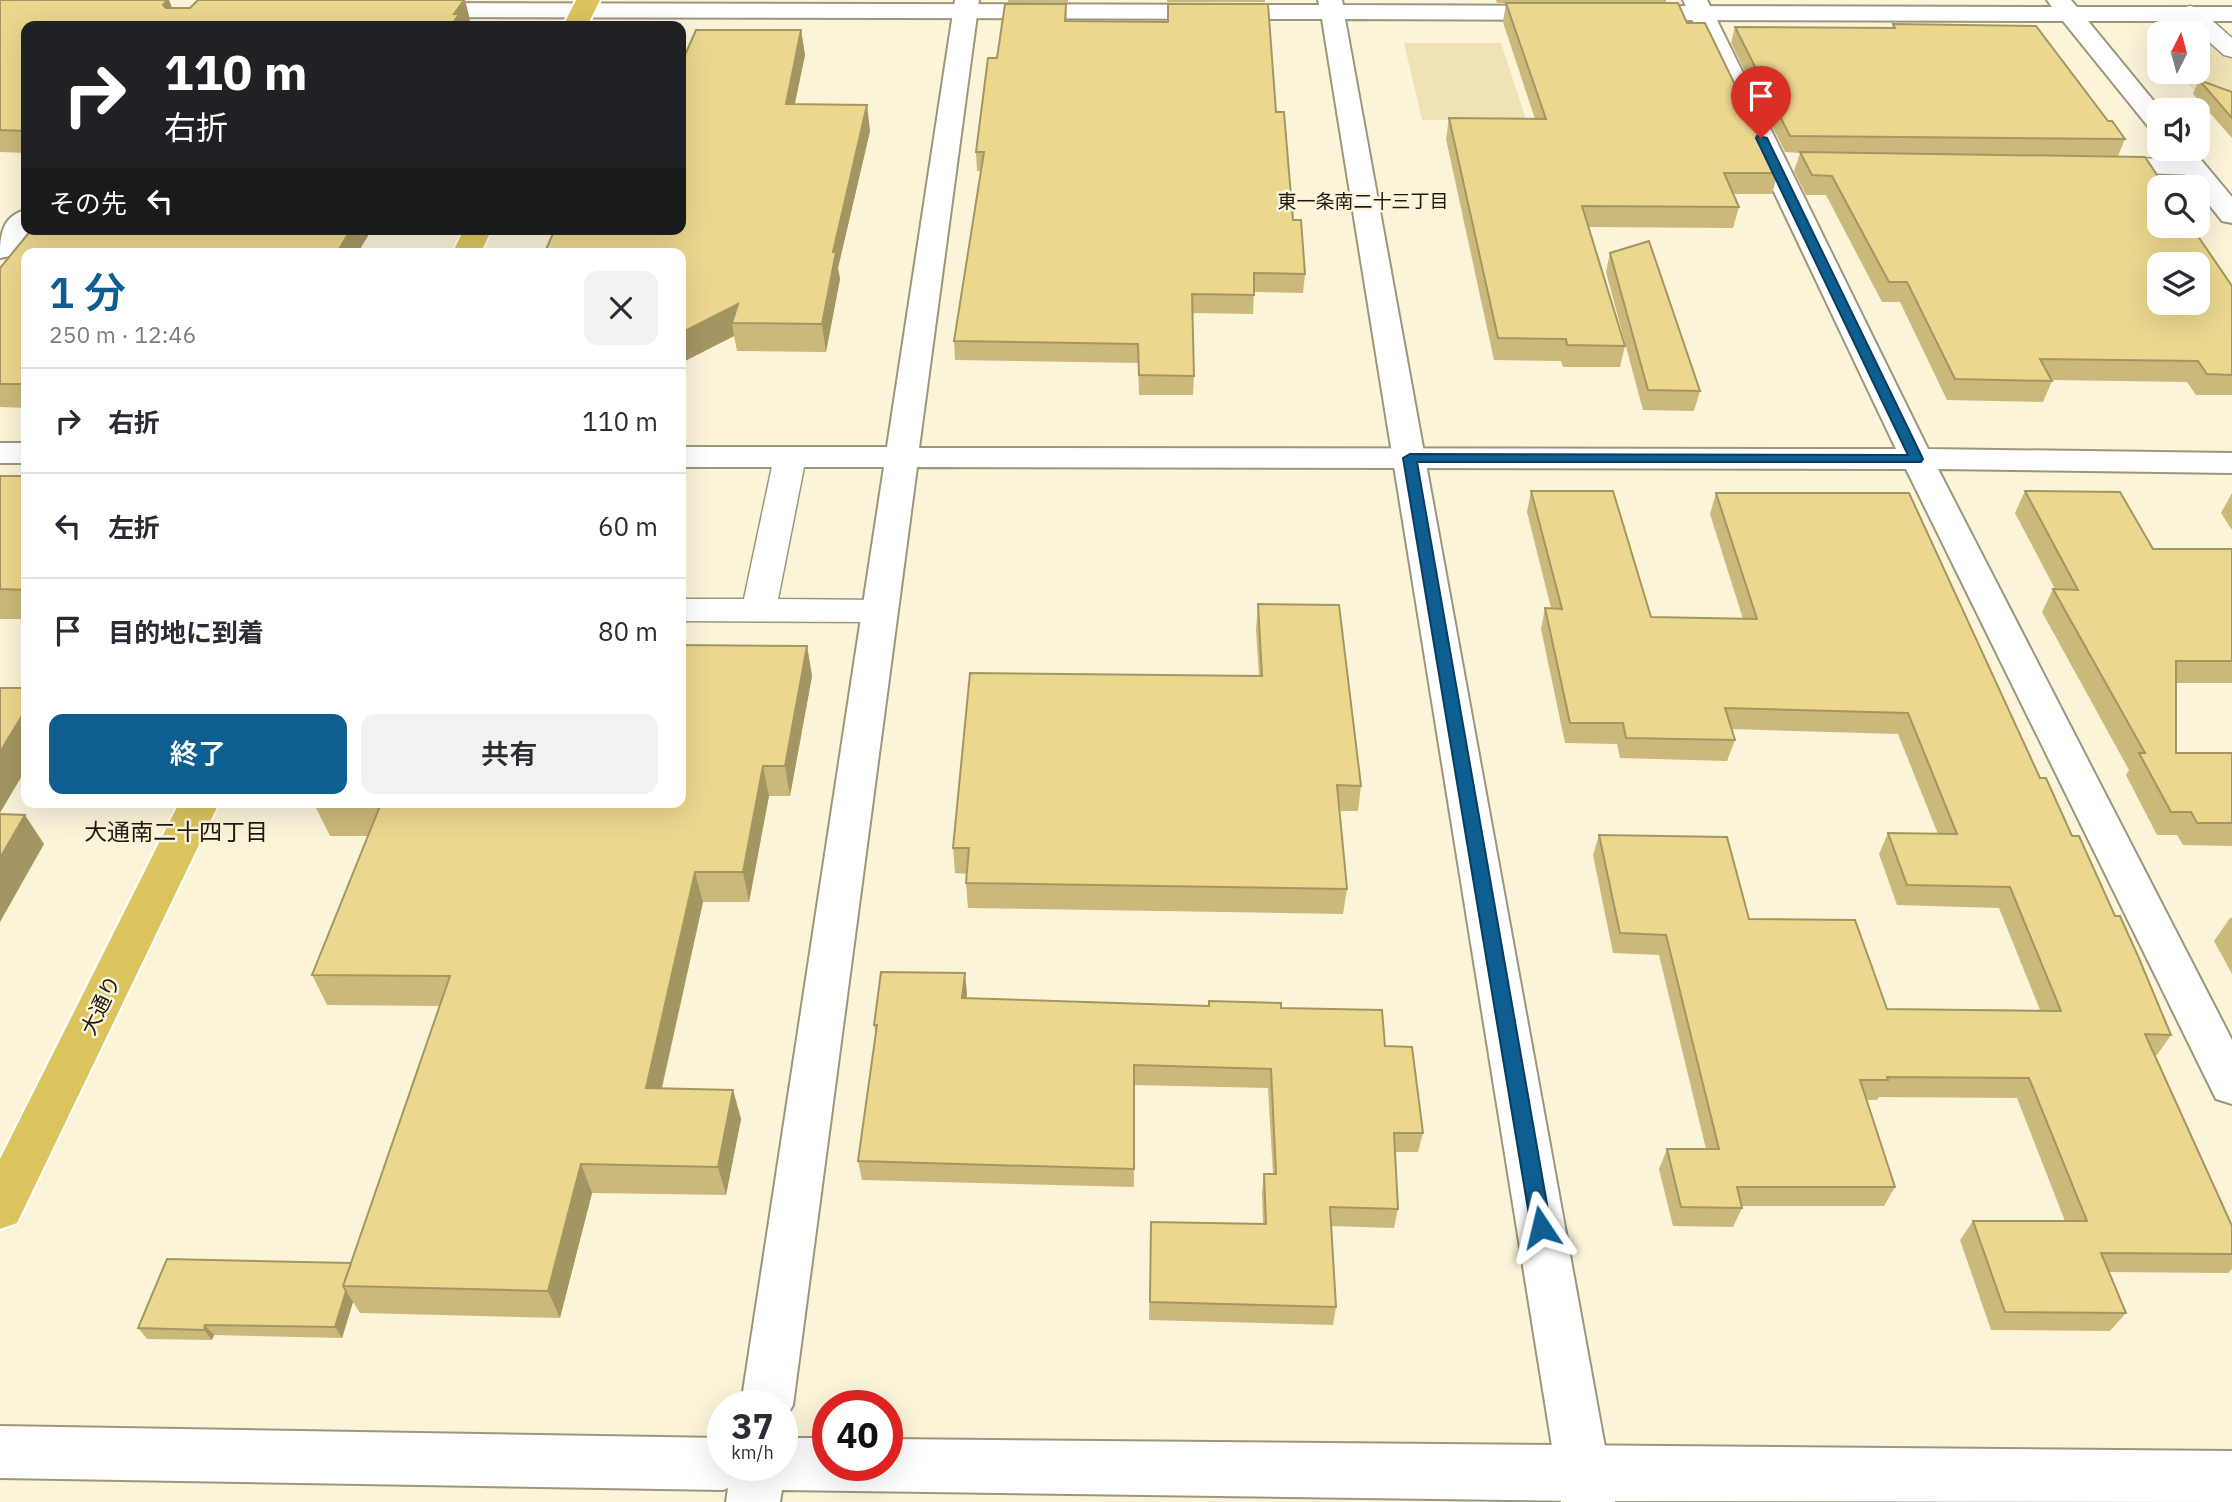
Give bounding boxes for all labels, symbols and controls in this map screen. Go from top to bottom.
north arrow [2147,21,2210,84]
map controls [2147,21,2210,315]
text: 110 m [164,40,308,103]
icon: right [49,49,140,140]
pin [1731,66,1791,138]
icon: arrive [1742,77,1780,115]
button: sound [2147,98,2210,161]
text: 右折 [164,106,228,148]
button: search [2147,175,2210,238]
icon: left [141,182,179,220]
text: その先 [49,186,127,220]
district label: 東一条南二十三丁目 [1277,189,1449,213]
button: layers [2147,252,2210,315]
text: 1 分 [49,265,126,320]
button: close [584,271,658,345]
text: 250 m · 12:46 [49,319,196,349]
icon: right [49,402,87,440]
text: 110 m [582,404,658,438]
text: 右折 [108,405,160,439]
icon: left [49,507,87,545]
text: 60 m [598,509,658,543]
text: 左折 [108,510,160,544]
icon: arrive [49,612,87,650]
text: 80 m [598,614,658,648]
text: 目的地に到着 [108,615,264,649]
button: 終了 [49,714,347,794]
button: 共有 [361,714,658,794]
district label: 大通南二十四丁目 [84,816,268,846]
street label: 大通り [74,971,126,1039]
position arrow [1504,1190,1578,1264]
speed limit sign: 40 [812,1390,903,1481]
text: 37 [731,1403,774,1449]
text: km/h [731,1441,774,1464]

